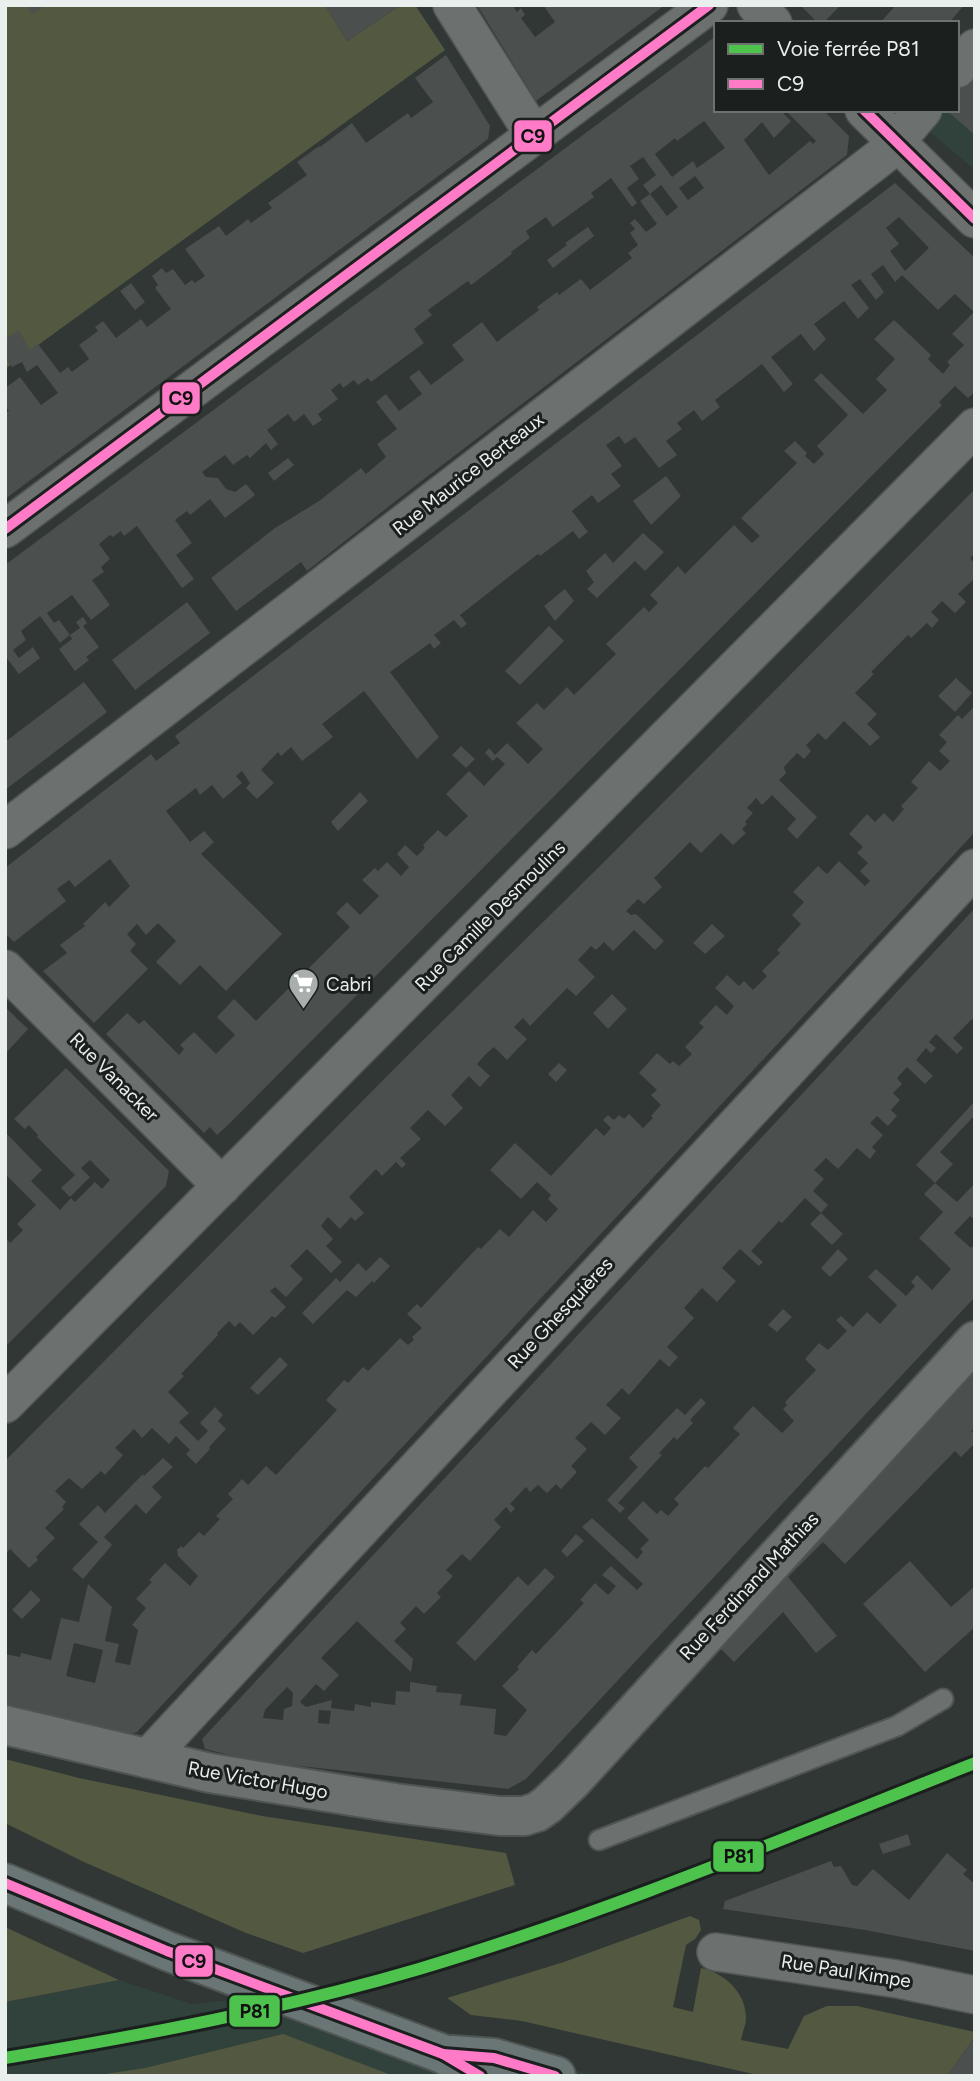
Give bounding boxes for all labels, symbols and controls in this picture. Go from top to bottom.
legend [714,21,959,112]
text: Voie ferrée P81 [777,36,920,61]
text: C9 [777,71,804,96]
line badge: C9 [513,119,553,153]
text: C9 [521,125,545,148]
line badge: C9 [161,381,201,415]
text: C9 [169,387,193,410]
street label: Rue Maurice Berteaux [388,408,548,540]
street label: Rue Camille Desmoulins [410,836,570,996]
supermarket icon: Cabri [286,967,320,1011]
place label: Cabri [326,973,371,996]
street label: Rue Vanacker [65,1028,164,1127]
street label: Rue Ghesquières [503,1252,618,1373]
street label: Rue Ferdinand Mathias [675,1507,823,1665]
street label: Rue Victor Hugo [186,1756,330,1804]
line badge: P81 [712,1840,765,1873]
text: P81 [723,1845,755,1868]
line badge: C9 [174,1944,214,1978]
street label: Rue Paul Kimpe [779,1949,913,1993]
text: C9 [182,1950,206,1973]
line badge: P81 [228,1994,281,2028]
text: P81 [239,2000,271,2023]

